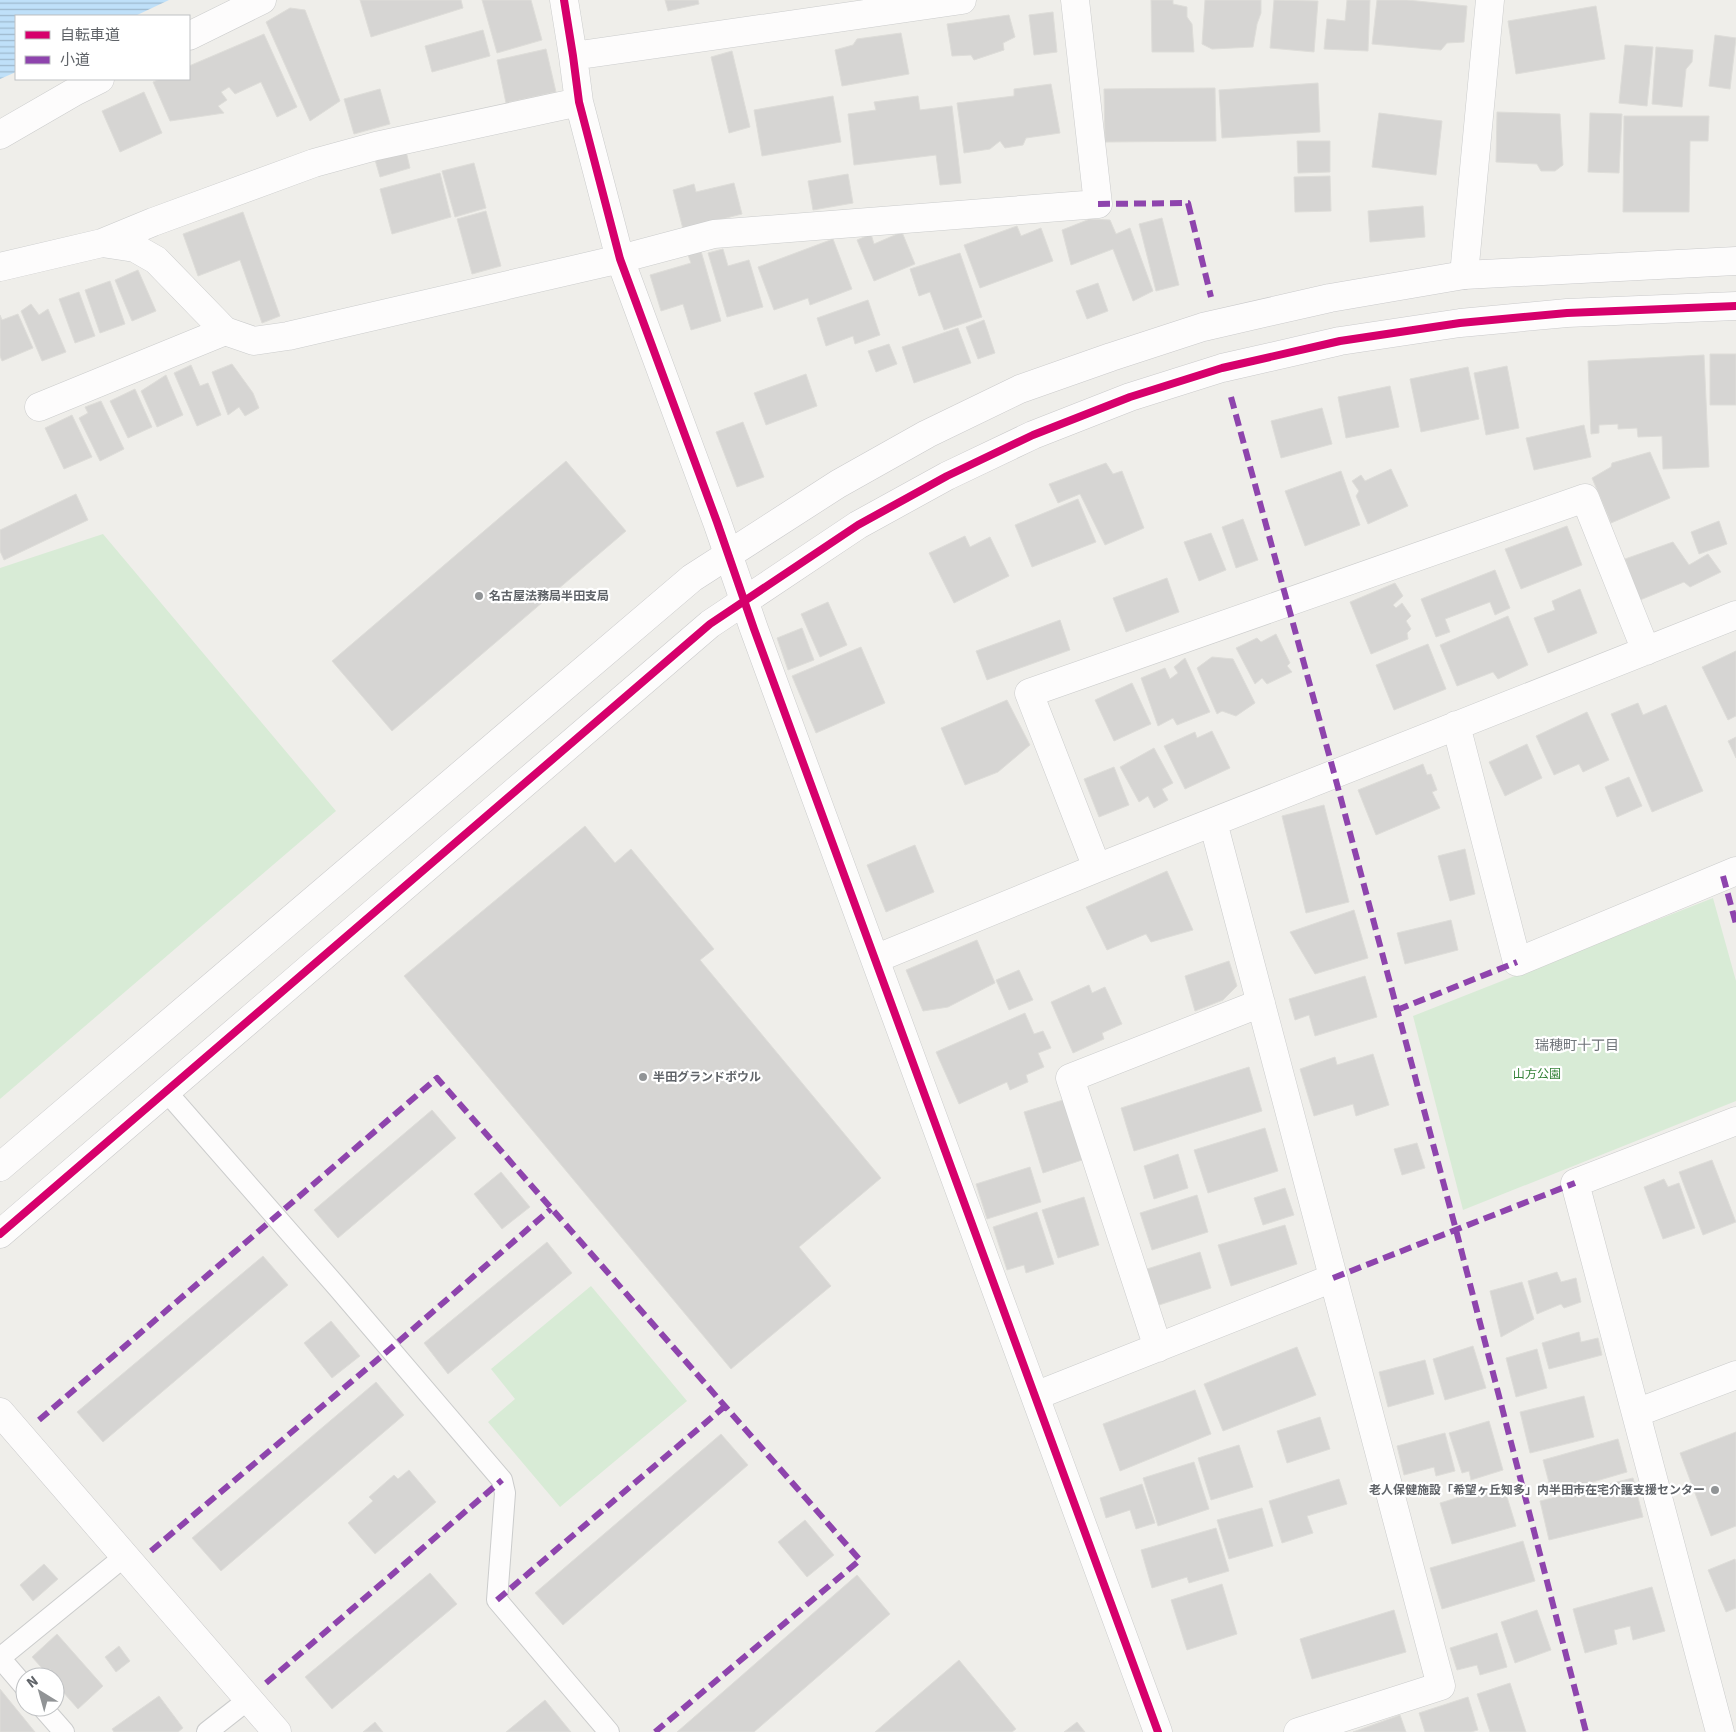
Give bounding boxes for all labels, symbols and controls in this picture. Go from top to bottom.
legend [15,15,190,80]
text: 自転車道 [60,26,120,44]
text: 小道 [60,51,90,69]
place label: 名古屋法務局半田支局 [489,589,609,604]
marker: 名古屋法務局半田支局 [473,590,485,602]
district label: 瑞穂町十丁目 [1535,1037,1619,1054]
park label: 山方公園 [1513,1067,1561,1082]
place label: 半田グランドボウル [653,1070,761,1085]
marker: 半田グランドボウル [637,1071,649,1083]
place label: 老人保健施設「希望ヶ丘知多」内半田市在宅介護支援センター [1369,1483,1705,1498]
marker: 老人保健施設「希望ヶ丘知多」内半田市在宅介護支援センター [1709,1484,1721,1496]
north arrow [15,1667,65,1717]
text: N [23,1672,41,1692]

